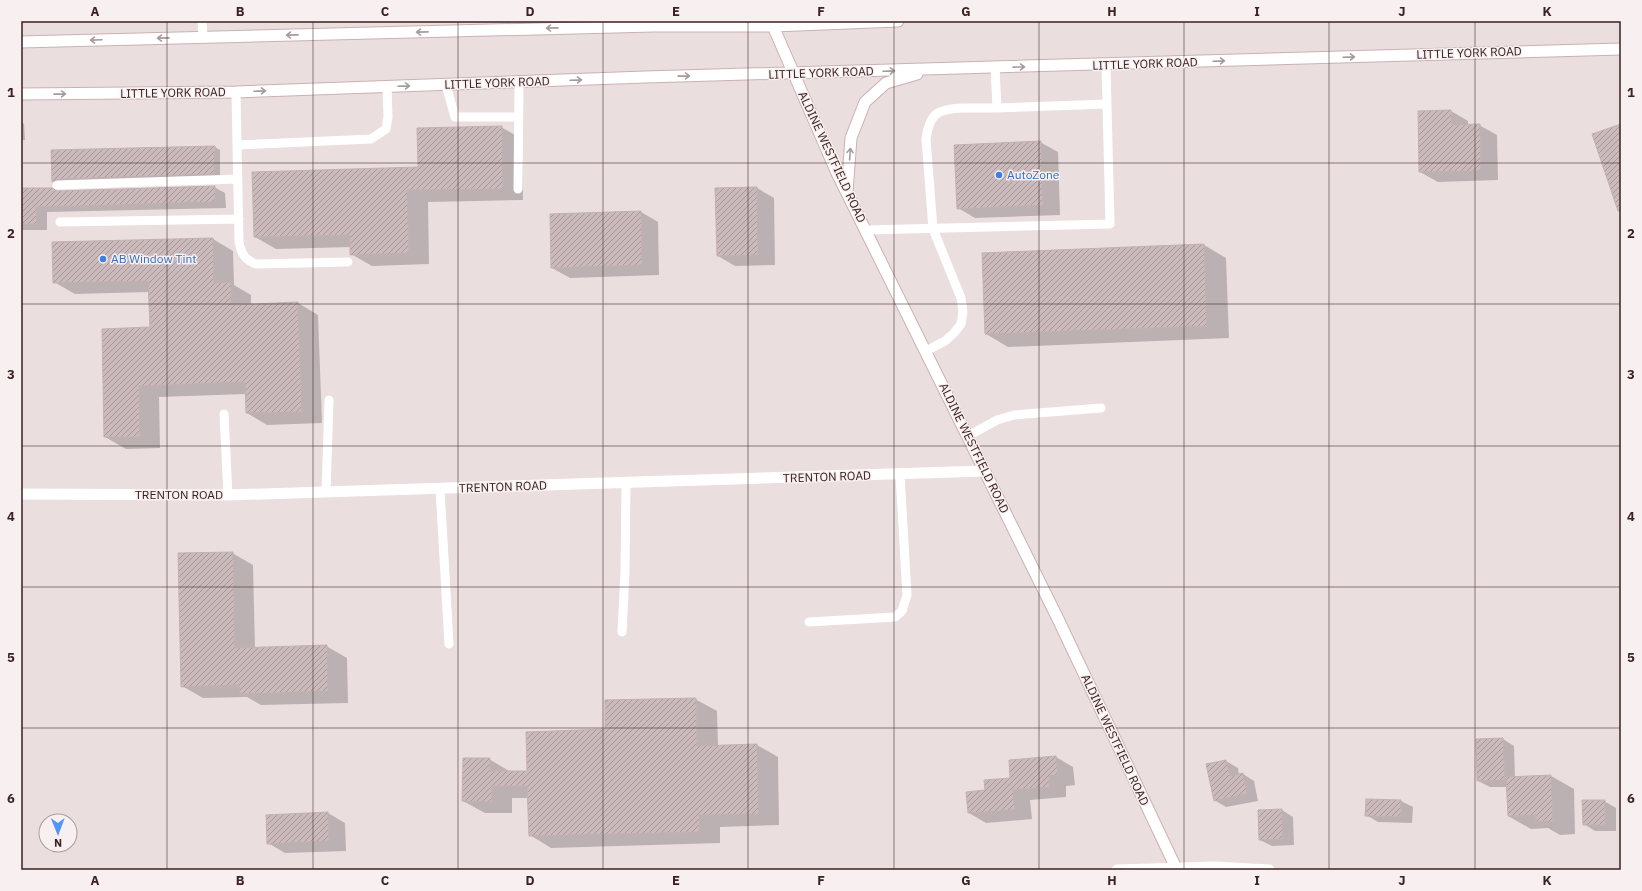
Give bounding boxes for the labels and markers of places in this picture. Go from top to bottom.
place label: AutoZone [1007,167,1060,182]
marker: AutoZone [994,170,1004,180]
place label: AB Window Tint [111,251,196,266]
marker: AB Window Tint [98,254,108,264]

